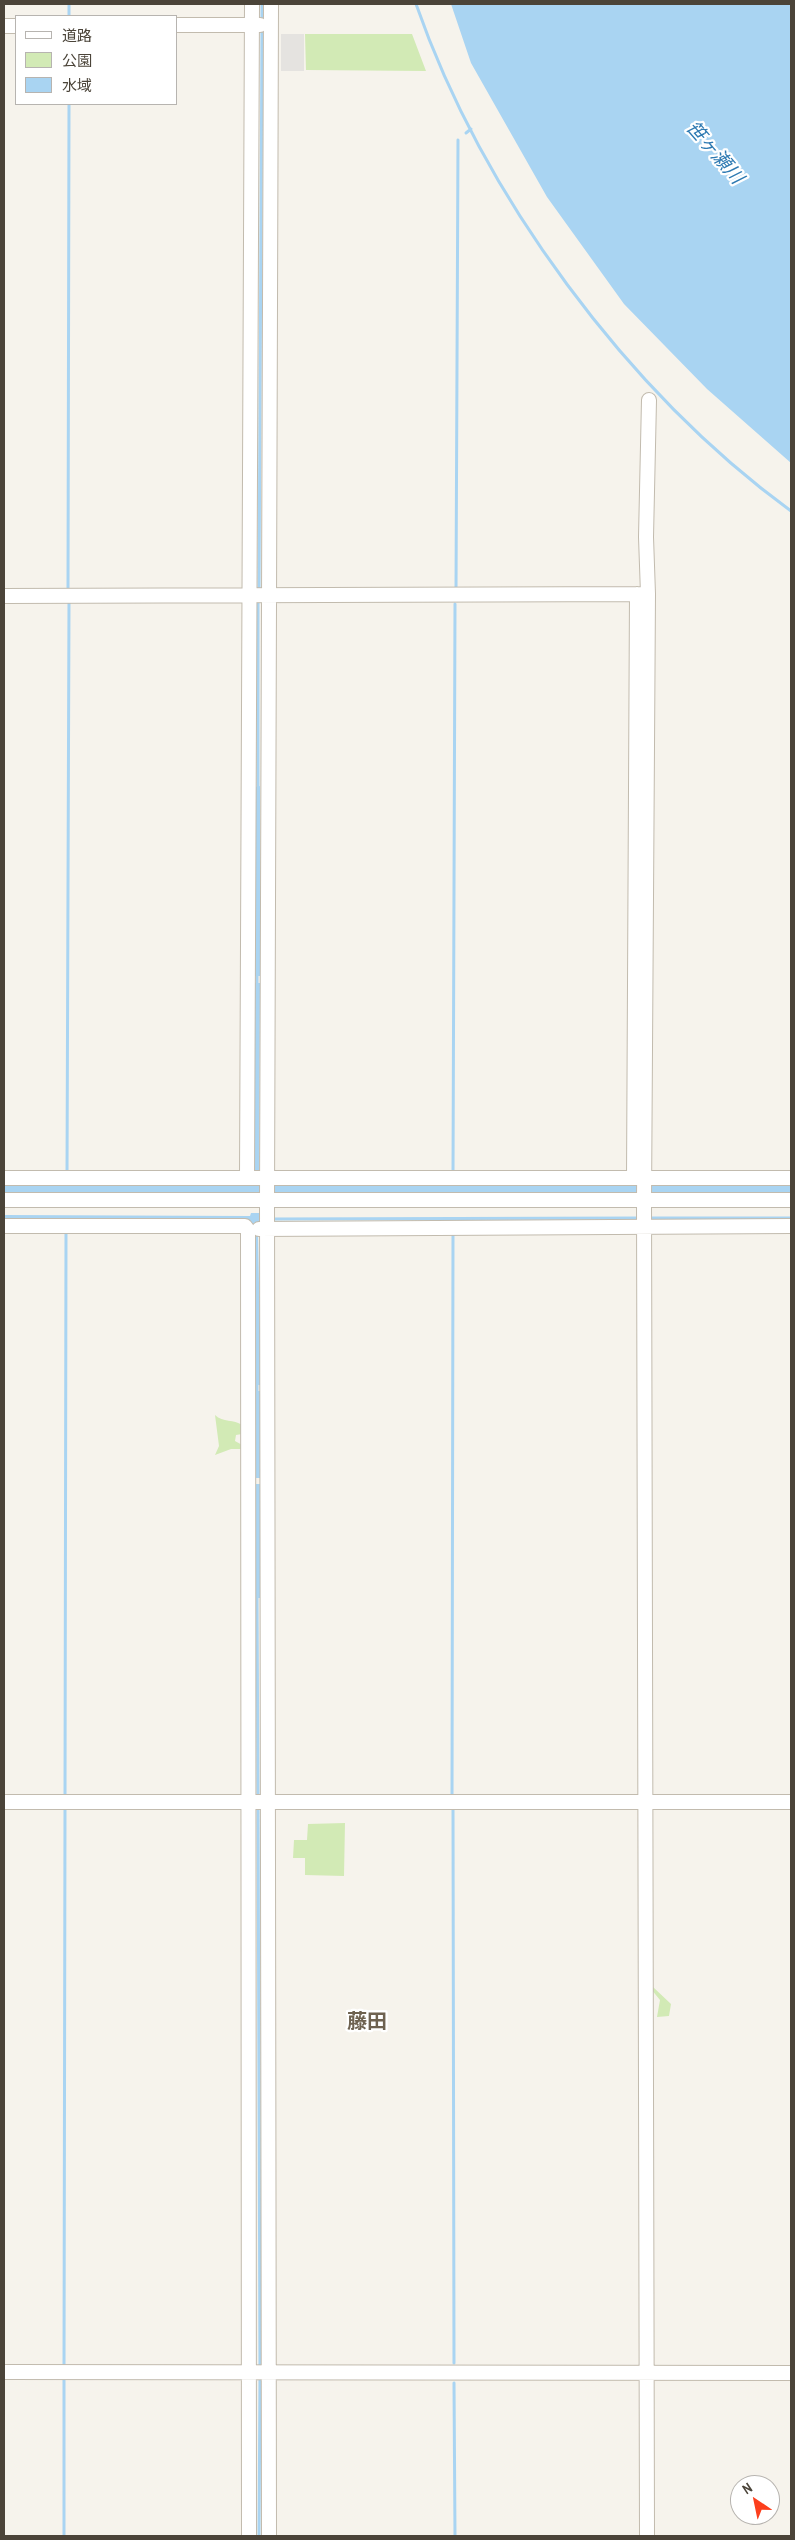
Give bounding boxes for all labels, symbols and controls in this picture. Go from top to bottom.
legend [15,15,178,105]
text: 道路 [62,25,92,46]
text: 公園 [62,50,92,71]
text: 水域 [62,75,92,96]
water label: 笹ヶ瀬川 [680,117,748,189]
district label: 藤田 [347,2011,387,2035]
north arrow [730,2475,780,2525]
text: N [739,2479,756,2498]

